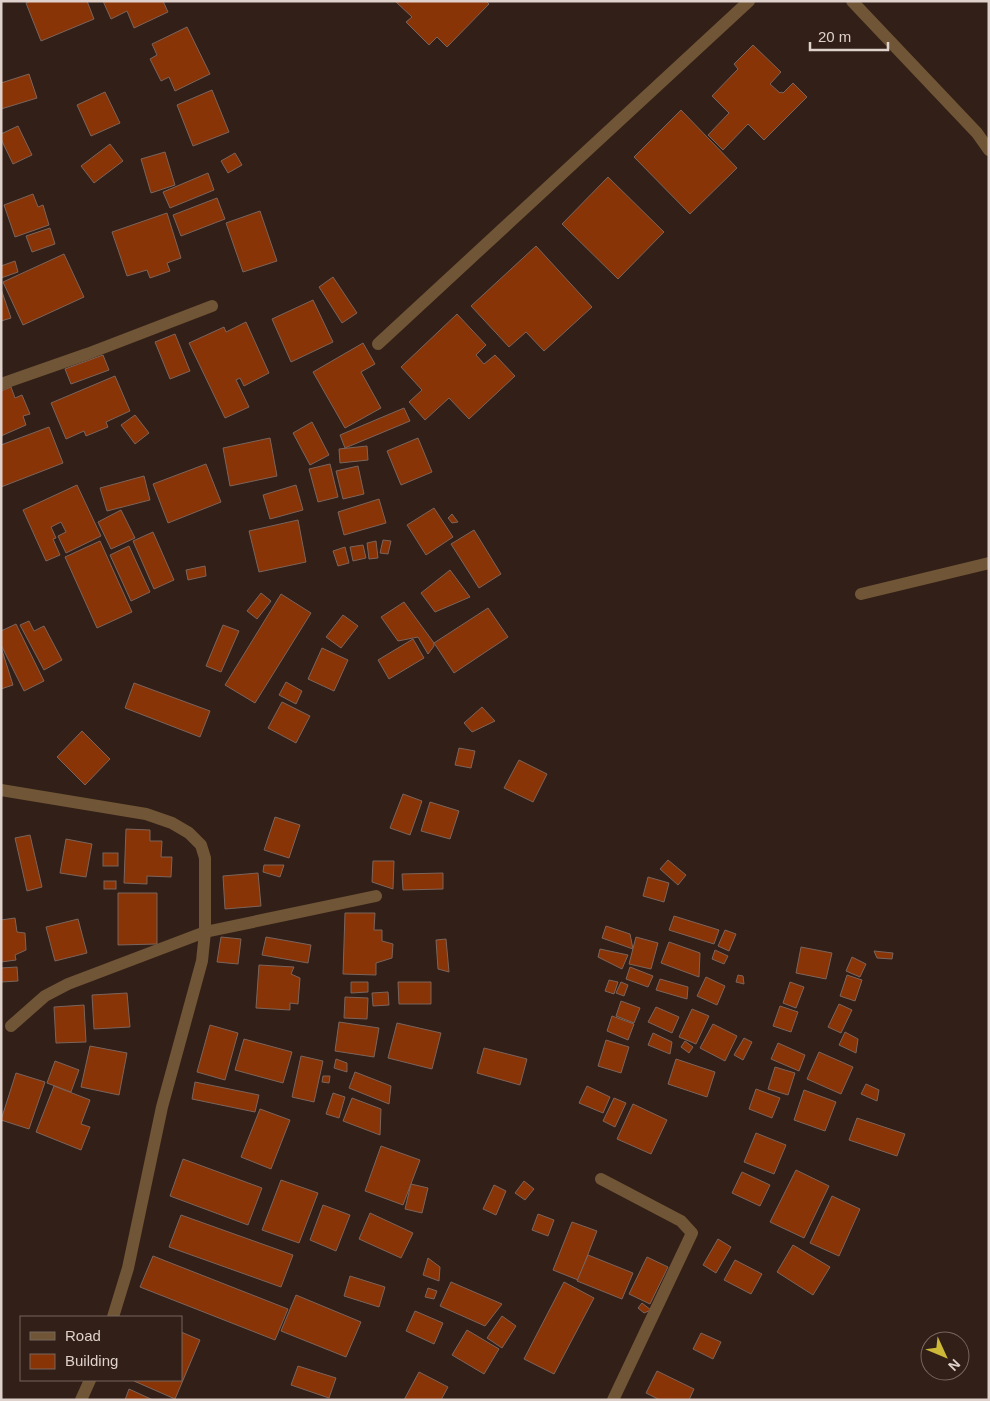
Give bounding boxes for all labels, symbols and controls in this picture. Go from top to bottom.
scale bar [810,20,888,52]
text: 20 m [818,28,851,45]
legend [20,1316,182,1381]
text: Road [65,1327,101,1344]
north arrow [920,1331,970,1381]
text: Building [65,1352,118,1369]
text: N [945,1356,964,1374]

